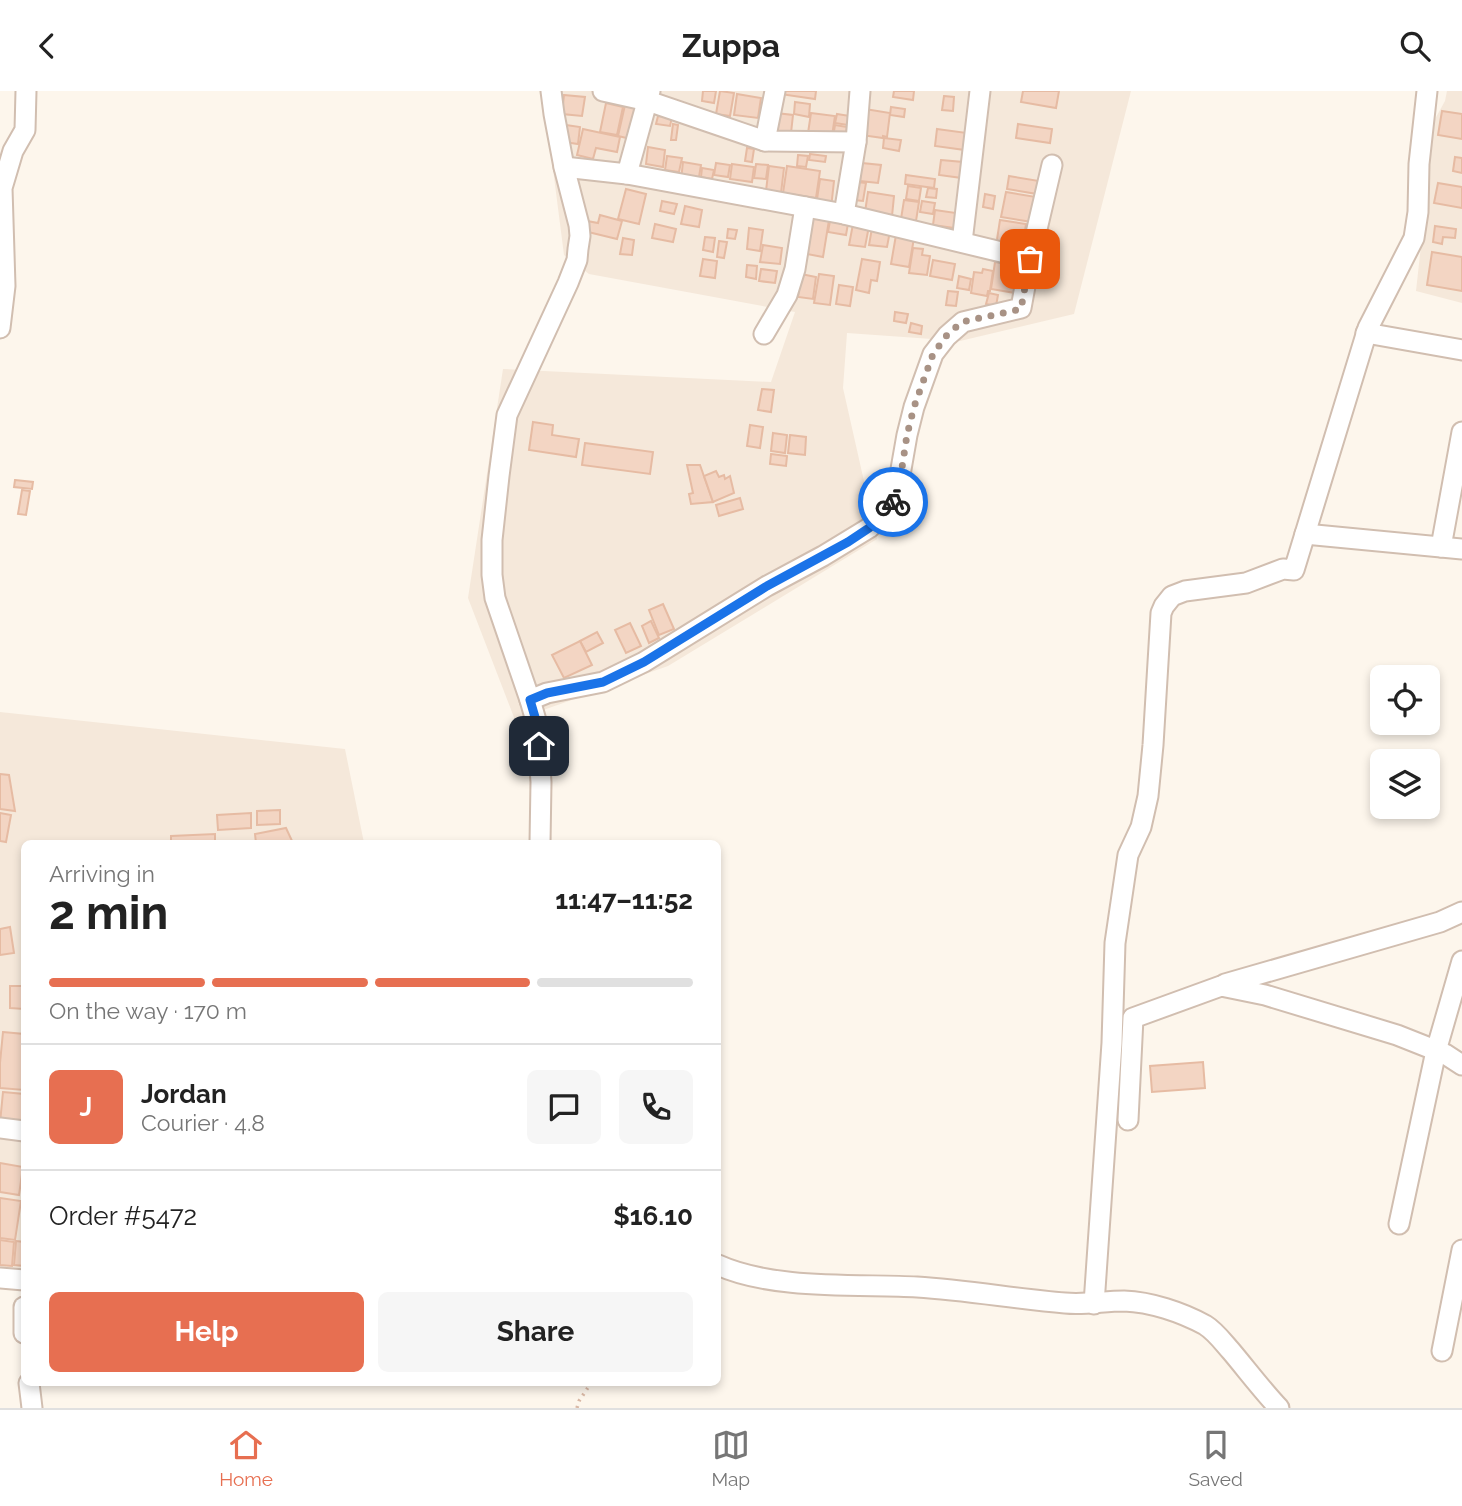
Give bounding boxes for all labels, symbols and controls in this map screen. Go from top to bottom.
icon: back [28,27,66,65]
text: Zuppa [682,27,780,64]
icon: search [1396,27,1434,65]
pin [1000,229,1060,289]
icon: bag [1011,240,1049,278]
courier [858,467,928,537]
icon: bike [874,483,912,521]
map controls [1370,665,1440,819]
button: locate [1370,665,1440,735]
pin [509,716,569,776]
icon: home [520,727,558,765]
button: layers [1370,749,1440,819]
text: Arriving in [49,860,155,887]
text: 11:47–11:52 [555,885,693,915]
text: 2 min [49,886,168,940]
text: On the way · 170 m [49,997,247,1024]
button: chat [527,1070,601,1144]
button: phone [619,1070,693,1144]
text: Jordan [141,1079,227,1109]
text: J [80,1092,92,1122]
text: Courier · 4.8 [141,1109,265,1136]
text: Order #5472 [49,1201,197,1231]
text: $16.10 [613,1201,693,1231]
button: Help [49,1292,364,1372]
button: Share [378,1292,693,1372]
tab: Home [219,1426,273,1490]
tab: Map [711,1426,750,1490]
tab: Saved [1188,1426,1243,1490]

